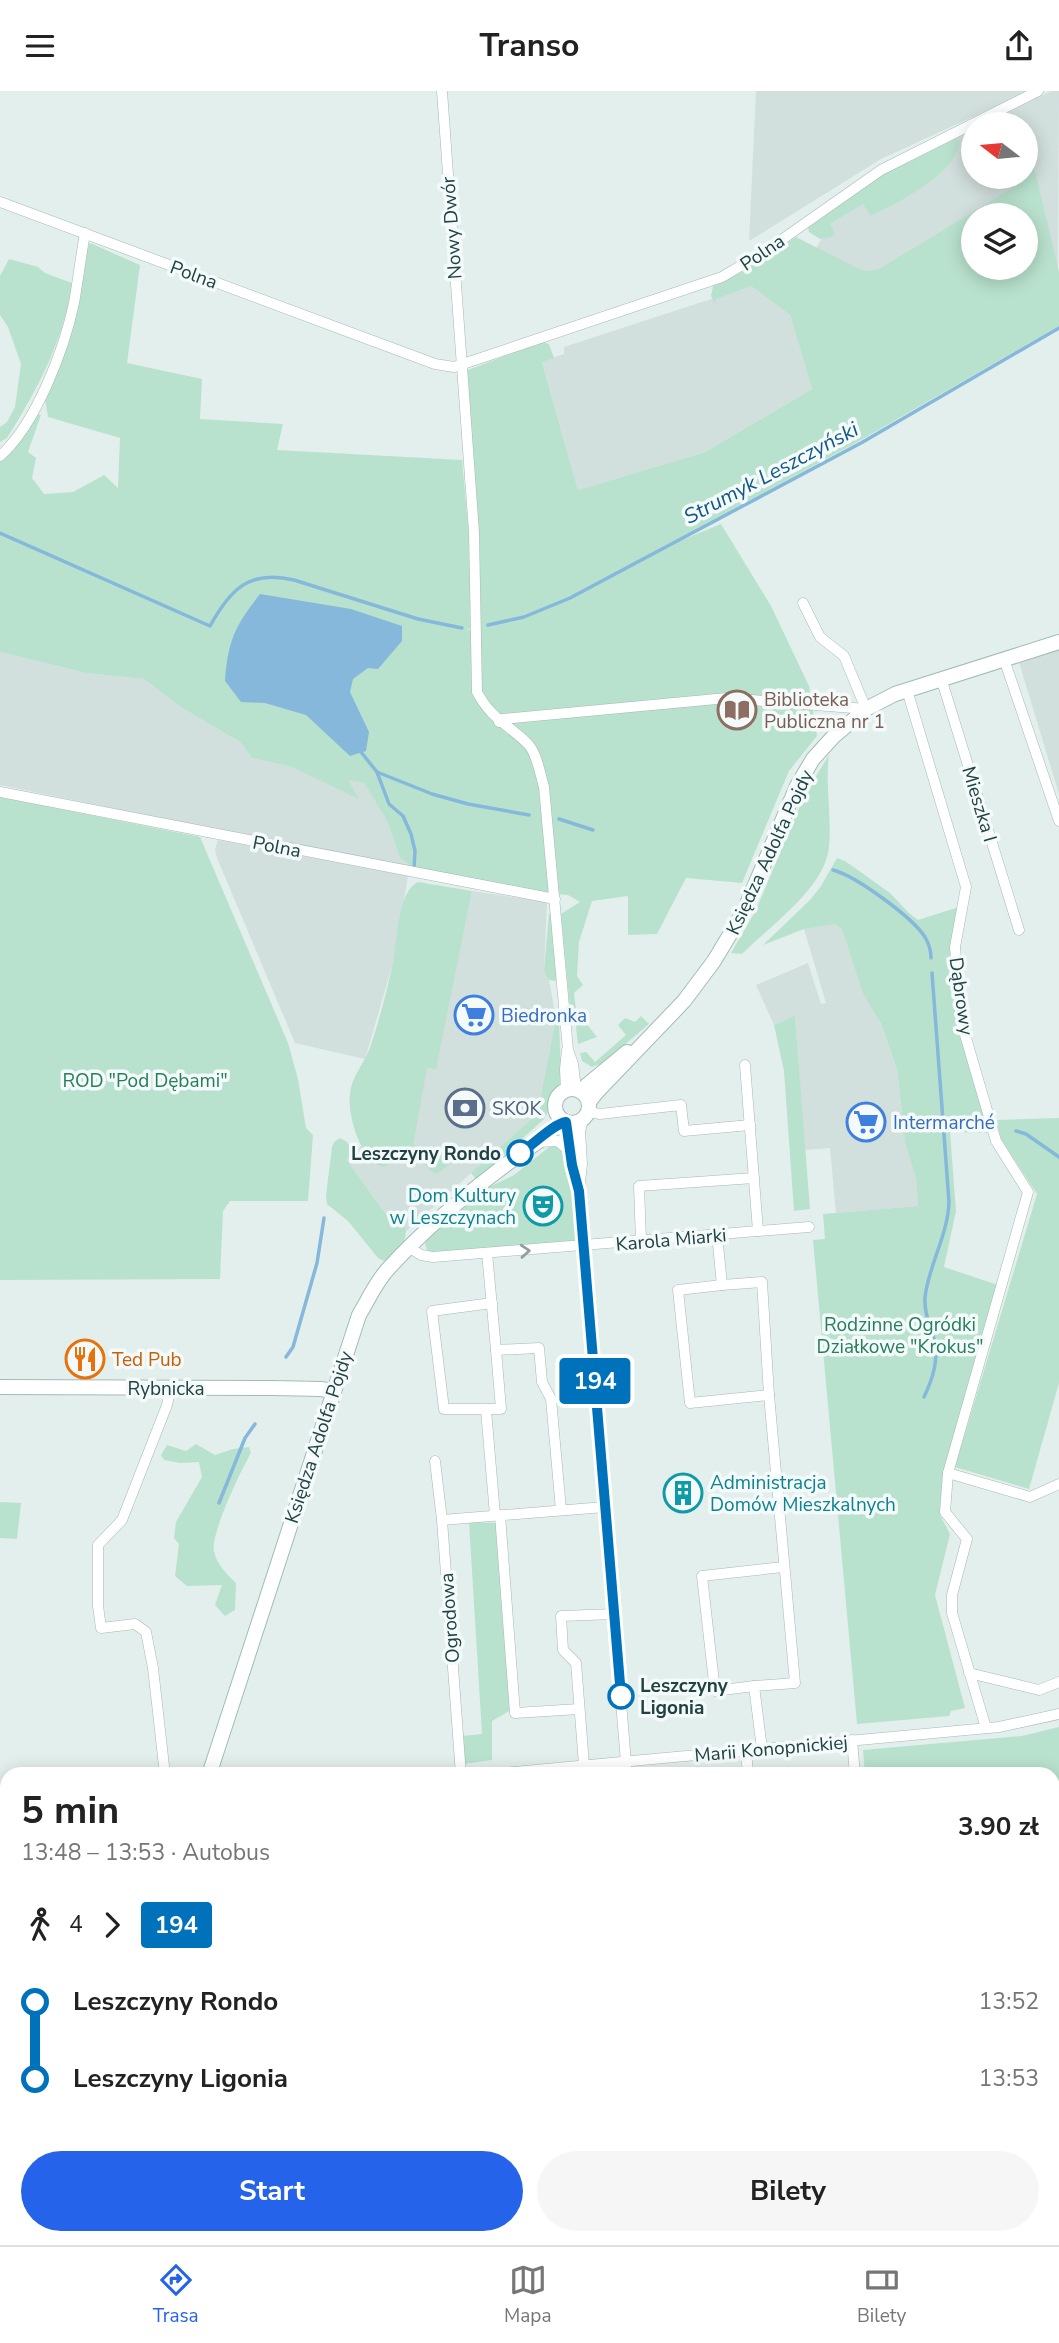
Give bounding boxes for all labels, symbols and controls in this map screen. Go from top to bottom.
text: Transo [479,24,580,67]
icon: menu [21,27,59,65]
icon: share [1000,27,1038,65]
north arrow [961,112,1038,189]
map controls [961,112,1038,280]
street label: Nowy Dwór [435,176,469,280]
button: layers [961,203,1038,280]
street label: Polna [735,228,790,277]
street label: Polna [166,254,221,295]
water label: Strumyk Leszczyński [679,415,864,531]
place label: Biblioteka Publiczna nr 1 [764,687,885,735]
library icon: Biblioteka Publiczna nr 1 [716,689,758,731]
street label: Mieszka I [955,763,1003,845]
street label: Księdza Adolfa Pojdy [720,765,820,939]
street label: Polna [250,830,303,864]
street label: Dąbrowy [943,955,979,1037]
supermarket icon: Biedronka [453,994,495,1036]
place label: Biedronka [501,1003,587,1029]
park label: ROD "Pod Dębami" [62,1068,228,1094]
bank icon: SKOK [444,1087,486,1129]
place label: SKOK [492,1096,543,1122]
supermarket icon: Intermarché [845,1101,887,1143]
place label: Intermarché [893,1110,995,1136]
marker: Leszczyny Rondo [507,1140,533,1166]
place label: Leszczyny Rondo [351,1141,501,1167]
place label: Dom Kultury w Leszczynach [389,1183,516,1231]
theatre icon: Dom Kultury w Leszczynach [522,1185,564,1227]
street label: Karola Miarki [615,1222,728,1258]
one-way arrow [519,1244,530,1259]
park label: Rodzinne Ogródki Działkowe "Krokus" [817,1312,983,1360]
restaurant icon: Ted Pub [64,1338,106,1380]
place label: Ted Pub [112,1347,182,1373]
street label: Księdza Adolfa Pojdy [279,1348,359,1527]
line badge: 194 [555,1358,635,1404]
text: 194 [573,1365,617,1397]
street label: Rybnicka [127,1376,205,1402]
place label: Administracja Domów Mieszkalnych [710,1470,896,1518]
building icon: Administracja Domów Mieszkalnych [662,1472,704,1514]
street label: Ogrodowa [434,1572,466,1664]
place label: Leszczyny Ligonia [640,1673,729,1721]
marker: Leszczyny Ligonia [608,1683,634,1709]
street label: Marii Konopnickiej [693,1729,849,1769]
text: 5 min [21,1785,119,1836]
text: 3.90 zł [958,1809,1039,1844]
text: 13:48 – 13:53 · Autobus [21,1837,270,1868]
icon: walk [21,1906,59,1944]
icon: forward [93,1906,131,1944]
text: 4 [69,1909,83,1940]
text: 194 [155,1909,198,1941]
text: Leszczyny Rondo [73,1984,278,2019]
text: 13:52 [979,1986,1039,2017]
text: Leszczyny Ligonia [73,2061,288,2096]
text: 13:53 [979,2063,1039,2094]
button: Start [21,2151,523,2231]
button: Bilety [537,2151,1039,2231]
tab: Trasa [153,2261,199,2329]
tab: Mapa [504,2261,552,2329]
tab: Bilety [857,2261,906,2329]

